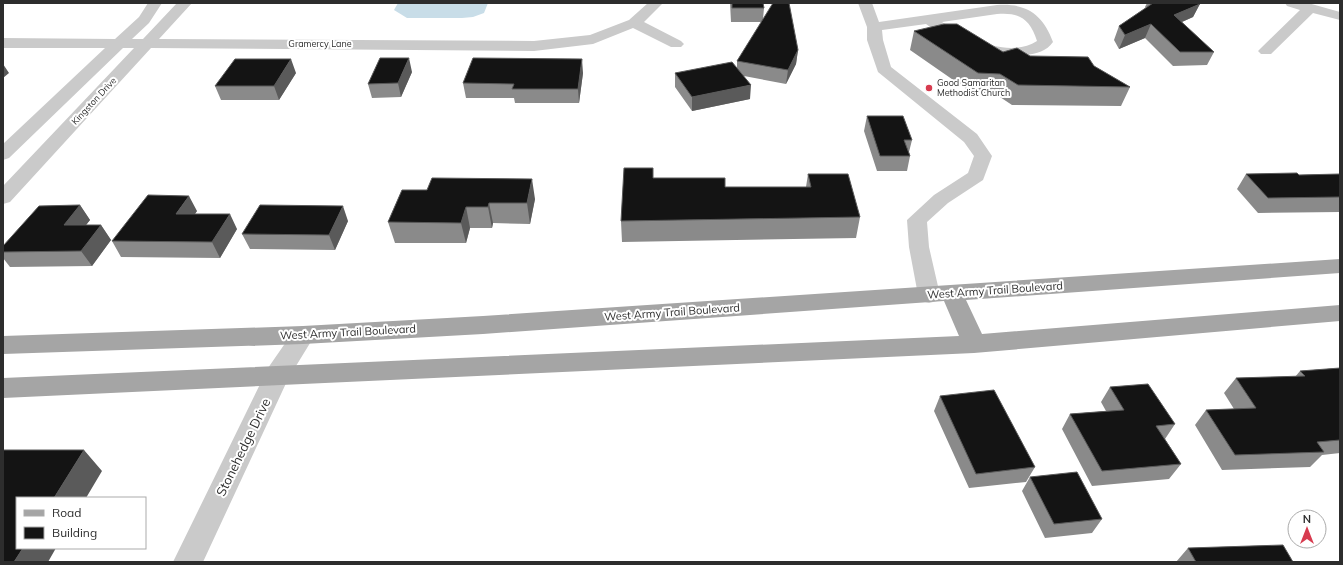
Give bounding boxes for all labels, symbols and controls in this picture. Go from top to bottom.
street label: Gramercy Lane [288,38,352,50]
street label: Kingston Drive [69,75,118,127]
place label: Good Samaritan Methodist Church [937,77,1010,98]
marker: Good Samaritan Methodist Church [924,83,934,93]
street label: West Army Trail Boulevard [927,278,1063,302]
street label: West Army Trail Boulevard [604,300,740,324]
street label: West Army Trail Boulevard [280,321,416,343]
street label: Stonehedge Drive [212,395,274,499]
legend [16,497,146,549]
text: Road [52,505,81,520]
north arrow [1287,509,1327,549]
text: N [1303,512,1311,526]
text: Building [52,525,97,540]

